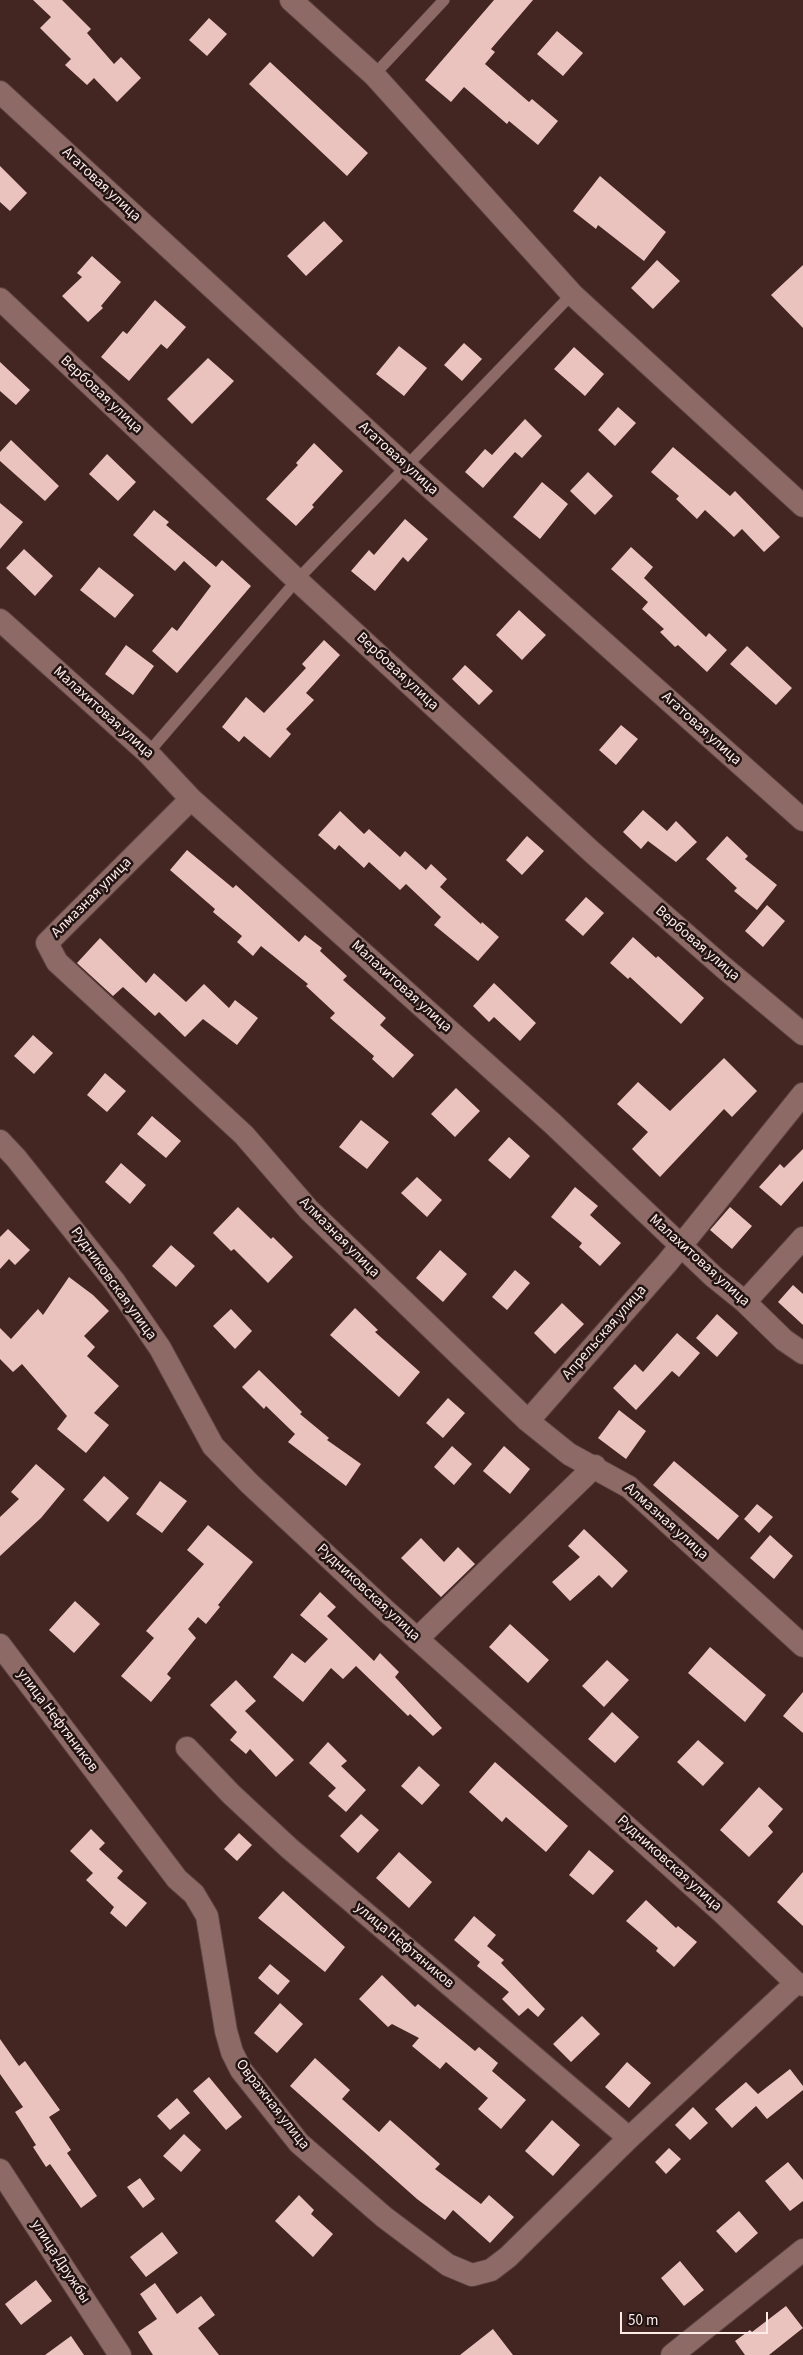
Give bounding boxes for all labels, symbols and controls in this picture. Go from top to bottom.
street label: Агатовая улица [58,144,144,226]
street label: Вербовая улица [56,352,146,438]
street label: Агатовая улица [354,418,442,500]
street label: Вербовая улица [352,629,442,715]
street label: Малахитовая улица [49,663,157,763]
street label: Агатовая улица [657,688,745,770]
street label: Алмазная улица [48,854,136,942]
street label: Вербовая улица [651,902,743,986]
street label: Малахитовая улица [347,937,455,1037]
street label: Алмазная улица [295,1194,383,1282]
street label: Малахитовая улица [645,1211,753,1311]
street label: Рудниковская улица [66,1224,160,1344]
street label: Апрельская улица [559,1282,651,1384]
street label: Алмазная улица [620,1480,712,1564]
street label: Рудниковская улица [313,1540,423,1646]
street label: улица Нефтяников [12,1666,102,1776]
street label: Рудниковская улица [613,1812,725,1916]
street label: улица Нефтяников [351,1899,457,1993]
street label: Овражная улица [231,2056,313,2154]
street label: улица Дружбы [26,2217,94,2307]
scale bar [623,2302,770,2334]
text: 50 m [628,2310,658,2331]

